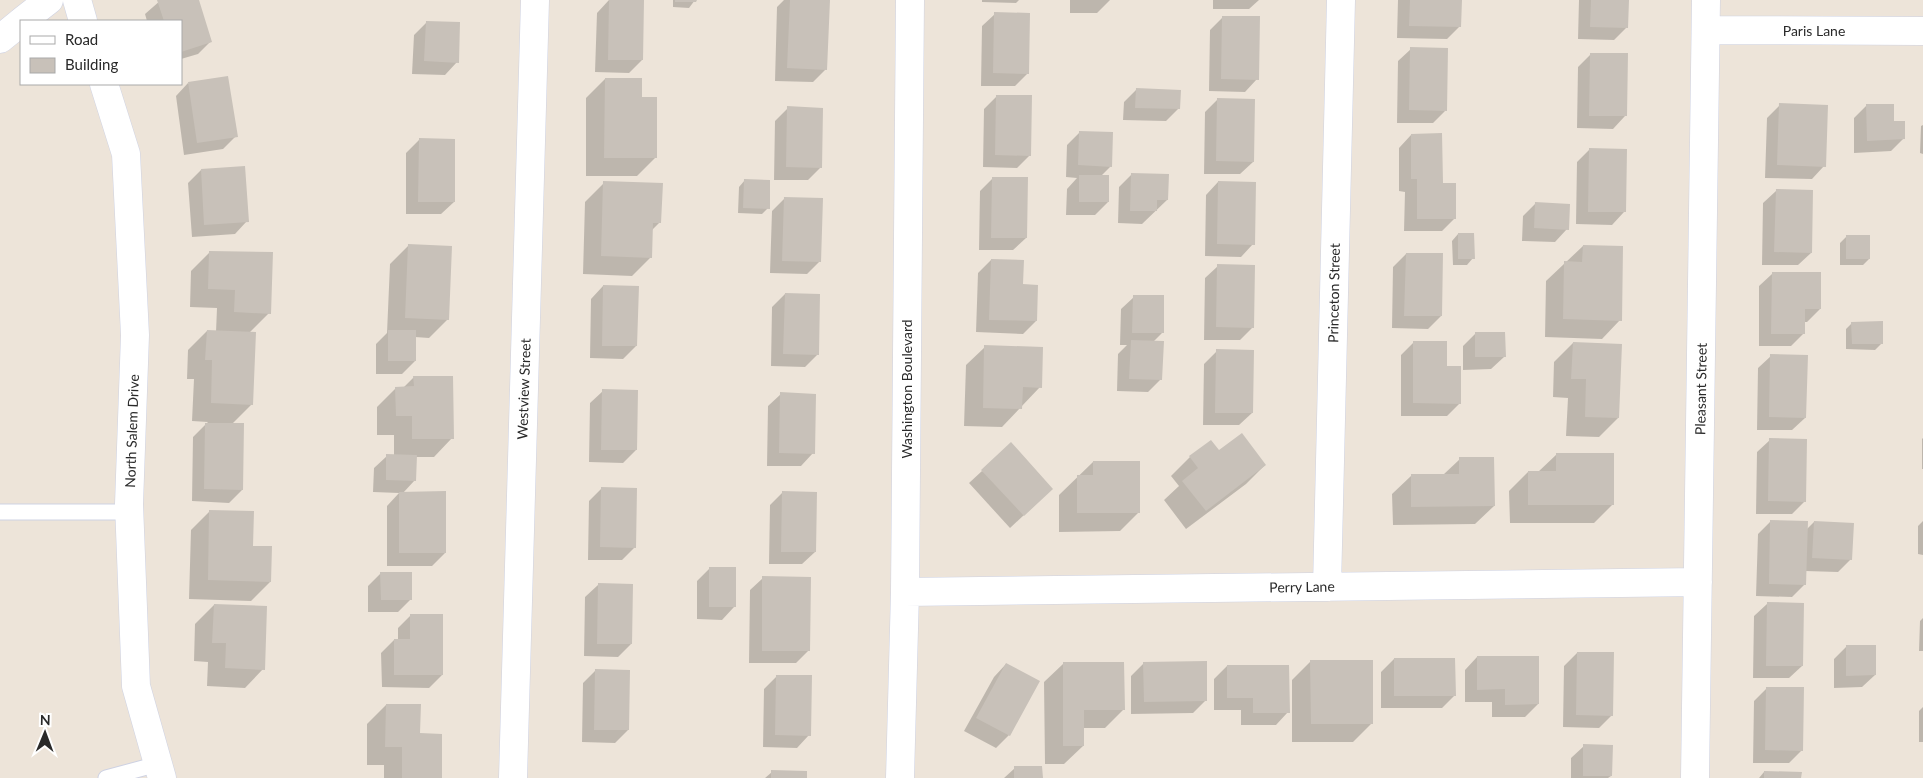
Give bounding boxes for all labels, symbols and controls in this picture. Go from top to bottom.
legend [20,20,182,85]
street label: Paris Lane [1783,22,1845,39]
text: Road [65,30,98,48]
text: Building [65,55,118,73]
street label: Princeton Street [1324,243,1343,343]
street label: Washington Boulevard [898,319,915,459]
street label: Westview Street [513,338,534,440]
street label: Pleasant Street [1691,343,1710,435]
street label: North Salem Drive [121,374,142,488]
street label: Perry Lane [1269,577,1335,596]
north arrow [20,708,70,758]
text: N [40,711,51,728]

